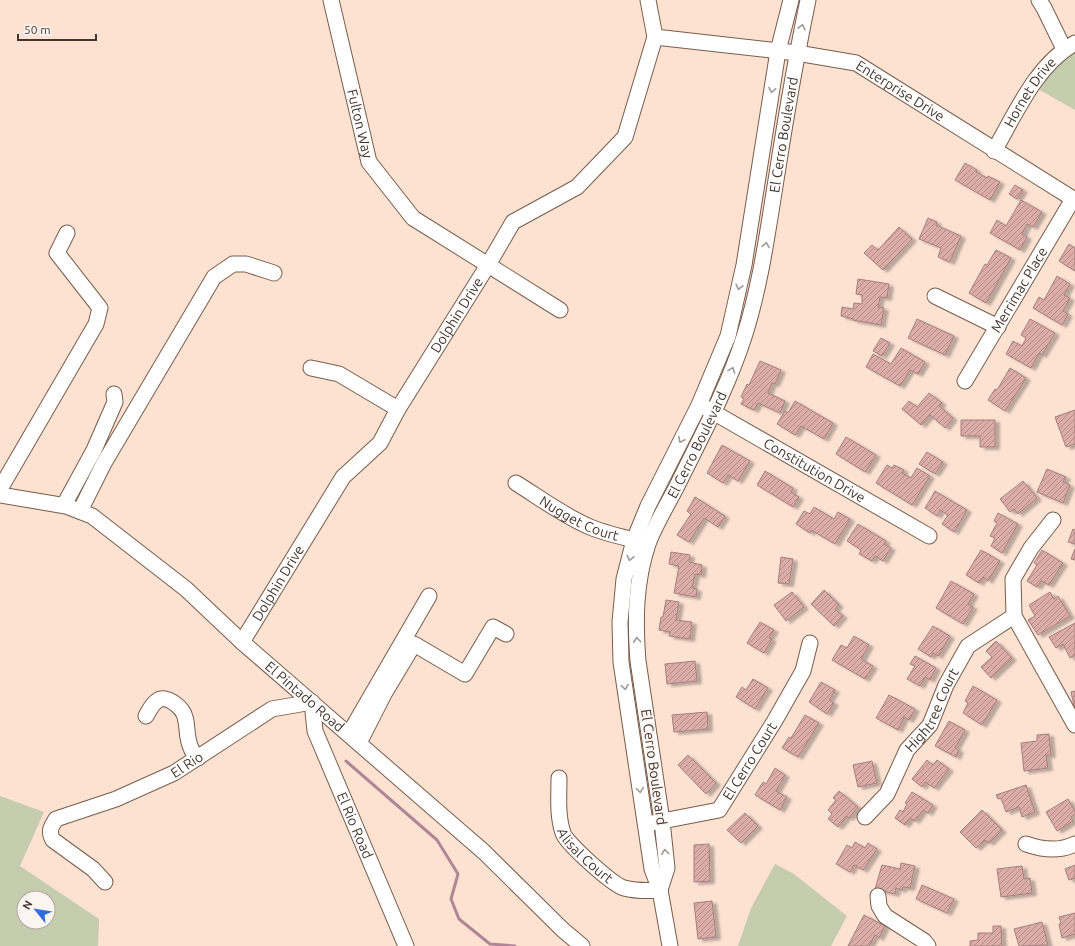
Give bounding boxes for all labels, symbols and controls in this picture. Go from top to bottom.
scale bar [18,16,96,42]
text: 50 m [24,23,51,36]
one-way arrow [797,24,806,30]
street label: Hornet Drive [1001,54,1059,130]
street label: Enterprise Drive [853,57,948,124]
street label: El Cerro Boulevard [766,76,801,194]
one-way arrow [768,86,777,93]
street label: Fulton Way [344,88,376,160]
one-way arrow [761,241,770,248]
street label: Merrimac Place [988,244,1051,335]
street label: Dolphin Drive [427,274,486,356]
one-way arrow [736,284,744,290]
one-way arrow [727,366,735,373]
street label: El Cerro Boulevard [664,389,730,501]
one-way arrow [679,435,686,443]
street label: Constitution Drive [761,435,868,506]
street label: Nugget Court [537,493,621,544]
street label: Dolphin Drive [249,542,307,624]
one-way arrow [626,555,634,562]
one-way arrow [632,637,641,643]
street label: El Pintado Road [262,658,347,735]
street label: Hightree Court [902,665,962,755]
one-way arrow [620,684,629,690]
street label: El Cerro Boulevard [638,708,670,826]
street label: El Cerro Court [719,719,780,803]
street label: El Rio [168,748,206,781]
one-way arrow [635,787,644,793]
street label: El Rio Road [334,790,376,861]
street label: Alisal Court [554,826,616,887]
one-way arrow [661,849,670,855]
north arrow [16,890,56,930]
text: N [20,898,35,912]

